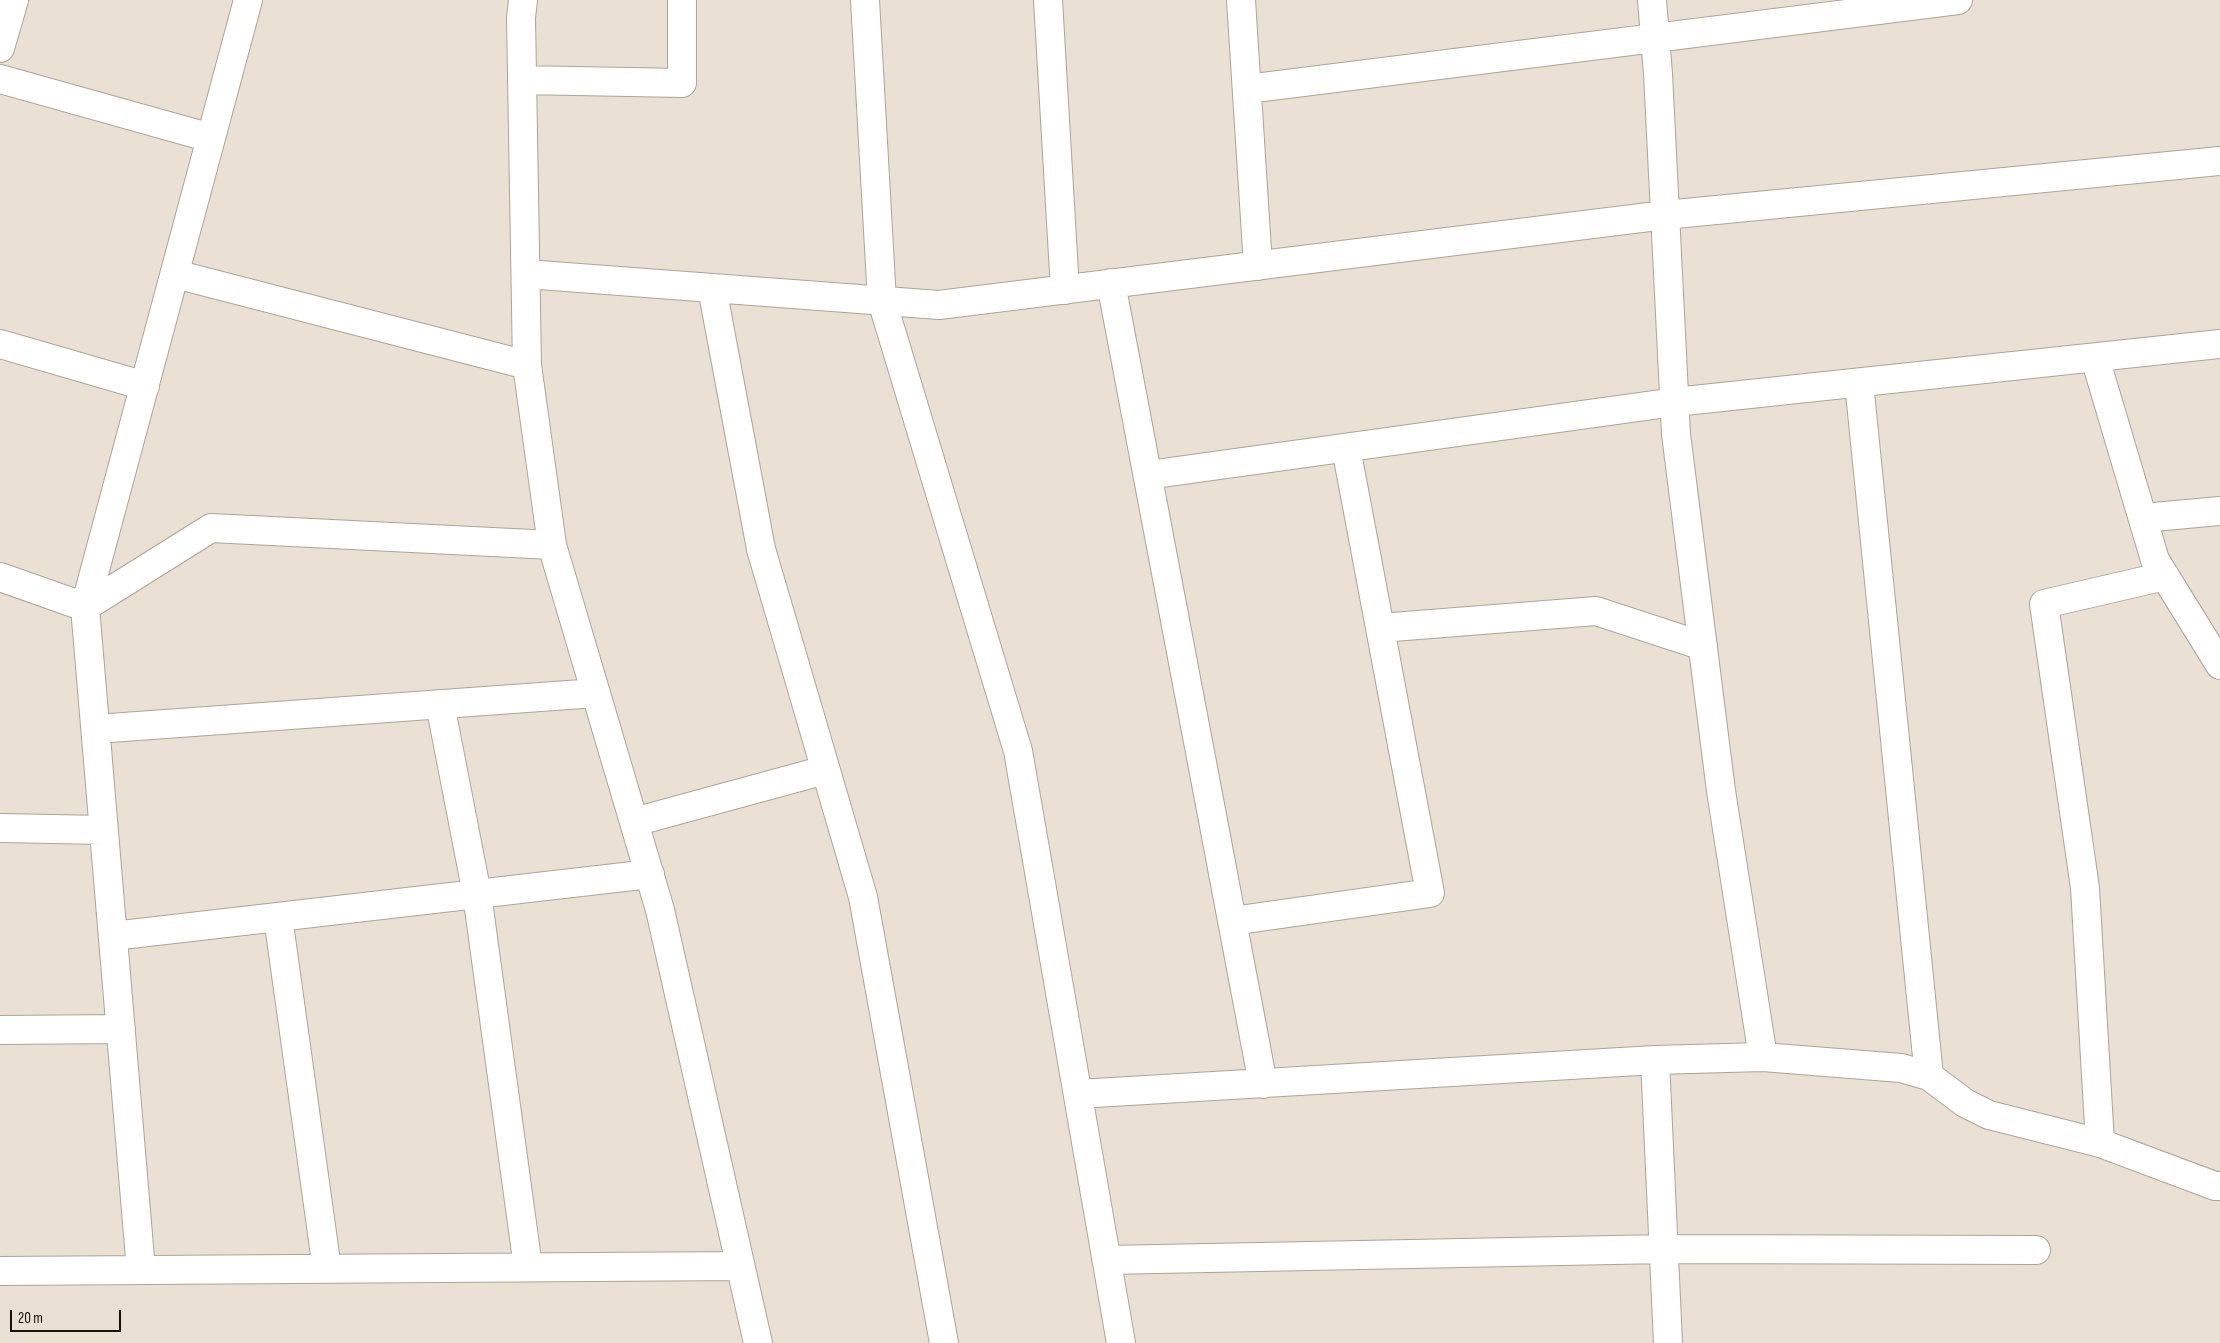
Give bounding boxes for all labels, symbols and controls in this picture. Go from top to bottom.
scale bar [12,1300,124,1332]
text: 20 m [18,1309,43,1328]

